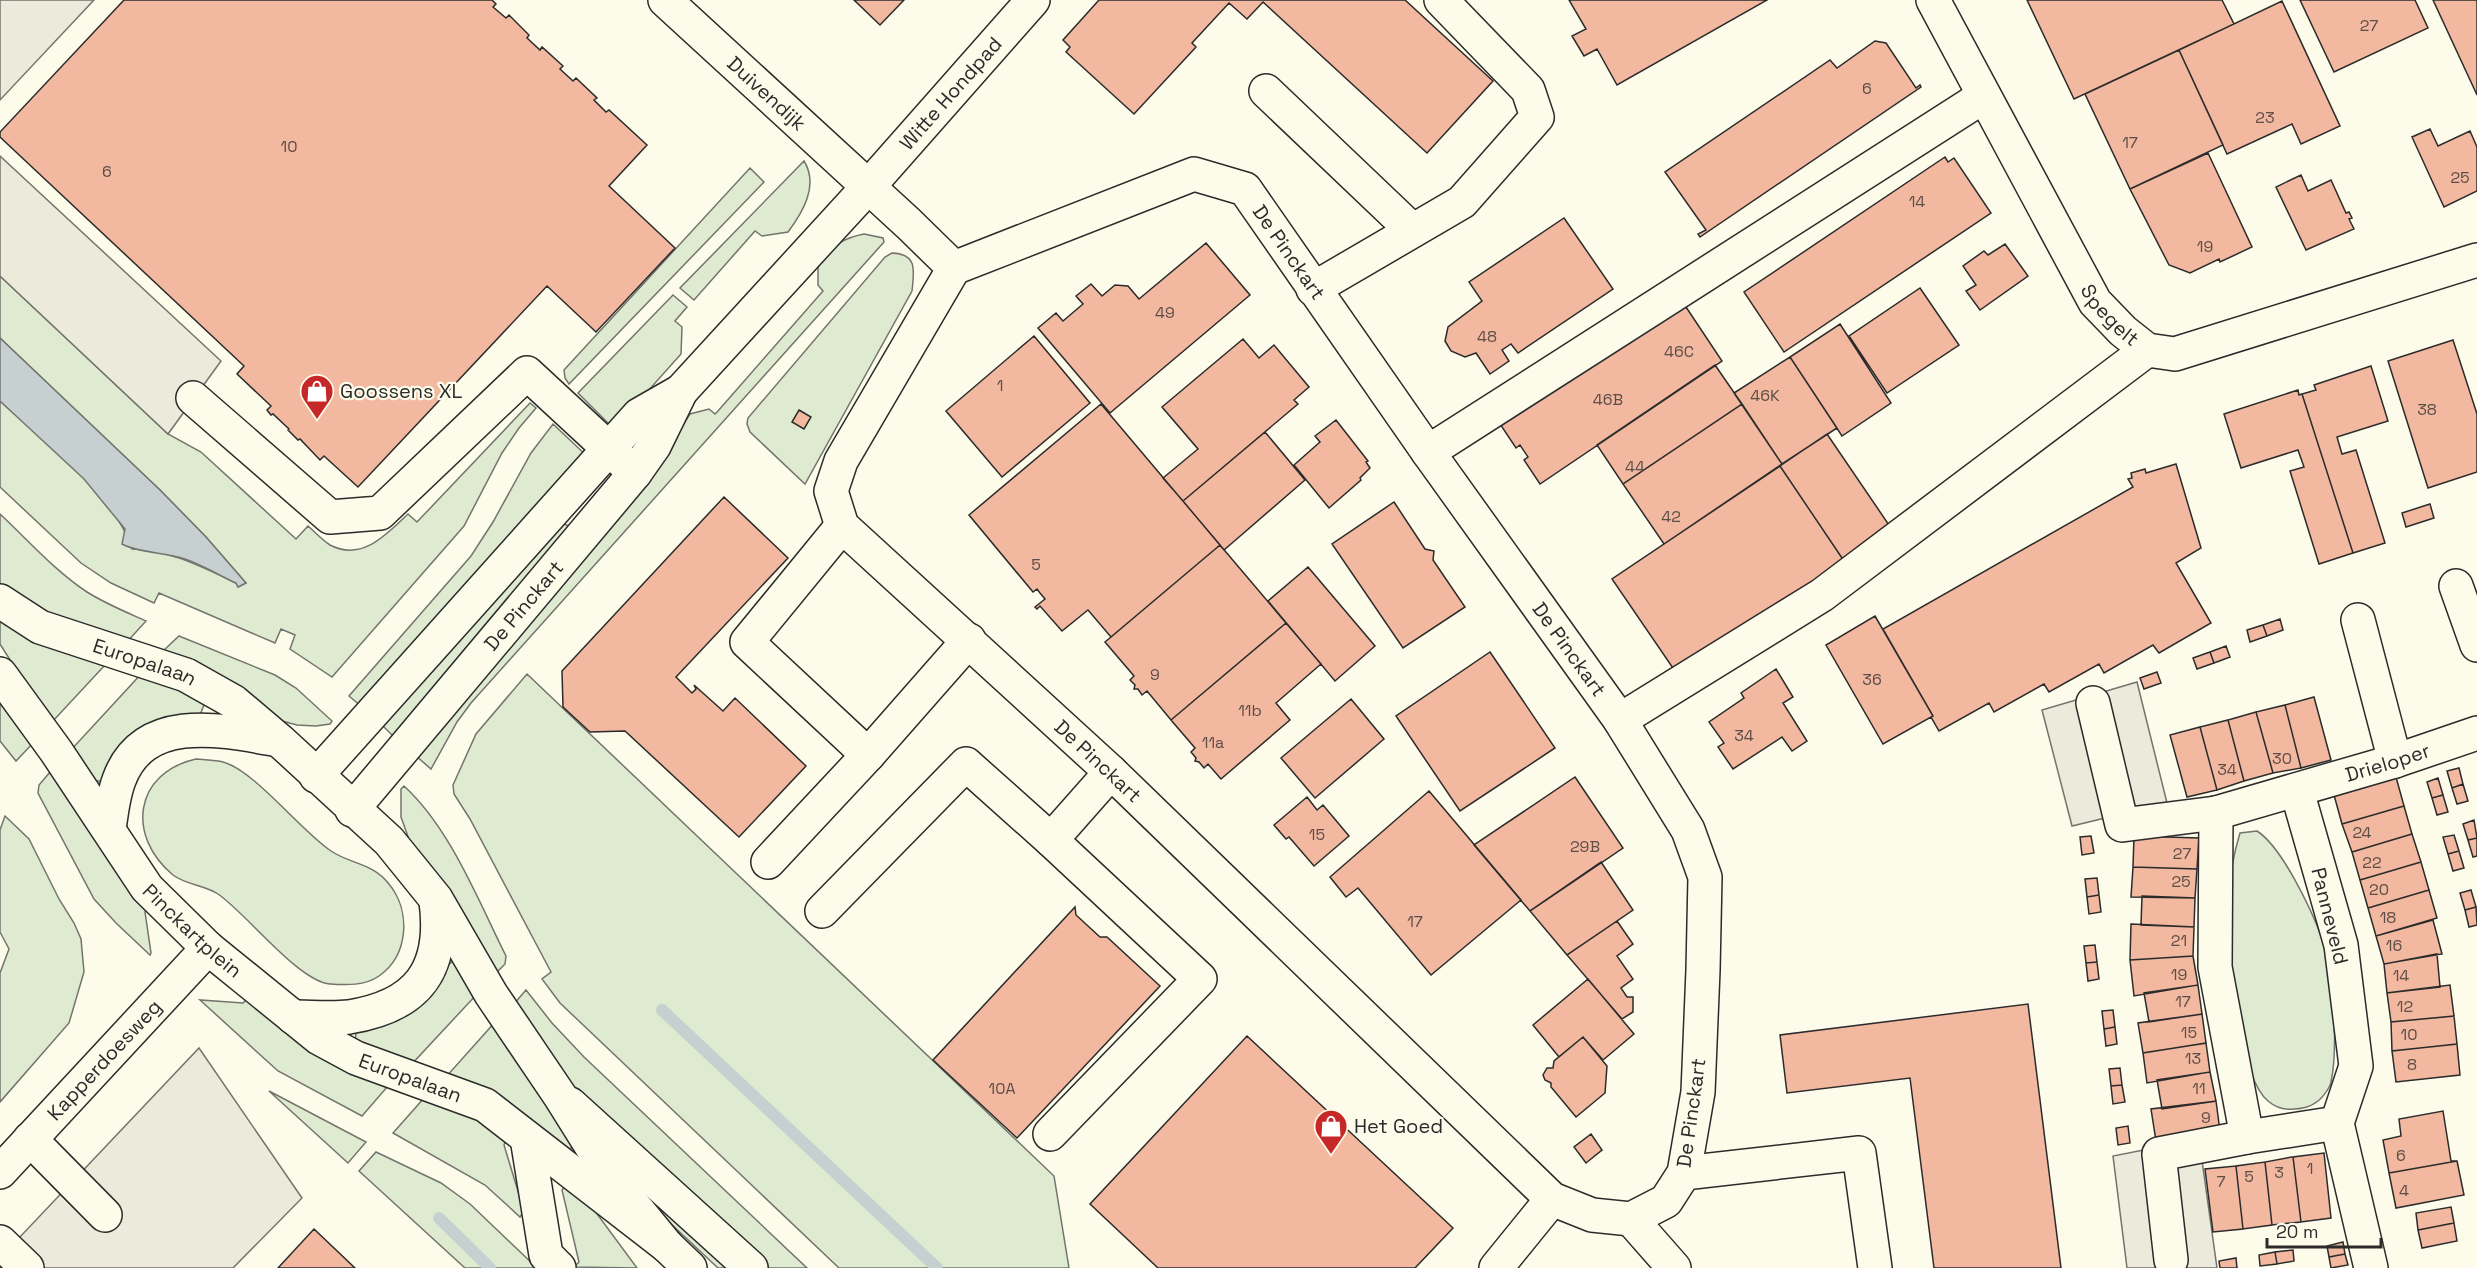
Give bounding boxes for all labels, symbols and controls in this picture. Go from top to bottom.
house number: 27 [2360,15,2378,36]
street label: Witte Hondpad [894,31,1008,155]
street label: Duivendijk [722,50,812,136]
house number: 6 [1862,78,1872,99]
house number: 23 [2255,107,2275,128]
house number: 17 [2122,132,2138,153]
house number: 10 [281,136,297,157]
house number: 6 [102,161,112,182]
house number: 25 [2450,167,2470,188]
house number: 14 [1909,191,1925,212]
street label: De Pinckart [1247,199,1331,305]
house number: 19 [2197,236,2213,257]
street label: Spegelt [2075,279,2144,352]
house number: 49 [1155,302,1175,323]
house number: 48 [1477,326,1497,347]
house number: 46C [1664,341,1694,362]
shop icon: Goossens XL [299,373,335,420]
house number: 1 [997,375,1003,396]
place label: Goossens XL [340,378,463,404]
house number: 46K [1750,385,1780,406]
house number: 46B [1593,389,1623,410]
house number: 38 [2417,399,2437,420]
house number: 44 [1625,456,1645,477]
house number: 42 [1661,506,1681,527]
house number: 5 [1031,554,1041,575]
street label: De Pinckart [478,555,569,656]
street label: De Pinckart [1527,597,1612,702]
street label: Europalaan [90,632,201,691]
house number: 9 [1150,664,1160,685]
house number: 36 [1862,669,1882,690]
house number: 11b [1238,700,1262,721]
street label: De Pinckart [1049,714,1147,808]
house number: 34 [1734,725,1754,746]
house number: 11a [1202,732,1224,753]
street label: Drieloper [2342,737,2433,788]
house number: 30 [2272,748,2292,769]
house number: 34 [2217,759,2237,780]
house number: 24 [2352,822,2372,843]
house number: 15 [1309,824,1325,845]
house number: 29B [1570,836,1600,857]
house number: 27 [2173,843,2191,864]
house number: 22 [2362,852,2382,873]
street label: Panneveld [2305,865,2355,967]
house number: 25 [2171,871,2191,892]
street label: Pinckartplein [137,878,247,983]
house number: 20 [2369,879,2389,900]
house number: 18 [2380,907,2396,928]
house number: 17 [1407,911,1423,932]
house number: 21 [2171,930,2187,951]
house number: 16 [2386,935,2402,956]
house number: 19 [2171,964,2187,985]
house number: 14 [2393,965,2409,986]
house number: 17 [2175,991,2191,1012]
street label: Kapperdoesweg [41,994,167,1126]
house number: 12 [2397,996,2413,1017]
house number: 15 [2181,1022,2197,1043]
house number: 10 [2401,1024,2417,1045]
street label: Europalaan [355,1047,465,1108]
house number: 13 [2185,1048,2201,1069]
house number: 8 [2407,1054,2417,1075]
street label: De Pinckart [1670,1057,1712,1169]
house number: 10A [988,1078,1016,1099]
house number: 11 [2192,1078,2206,1099]
house number: 9 [2201,1107,2211,1128]
shop icon: Het Goed [1313,1108,1349,1155]
place label: Het Goed [1354,1113,1443,1139]
house number: 6 [2396,1145,2406,1166]
house number: 1 [2307,1158,2313,1179]
house number: 3 [2274,1162,2284,1183]
house number: 5 [2244,1166,2254,1187]
house number: 7 [2216,1171,2226,1192]
house number: 4 [2399,1180,2409,1201]
scale bar [2267,1211,2381,1249]
text: 20 m [2276,1220,2319,1243]

